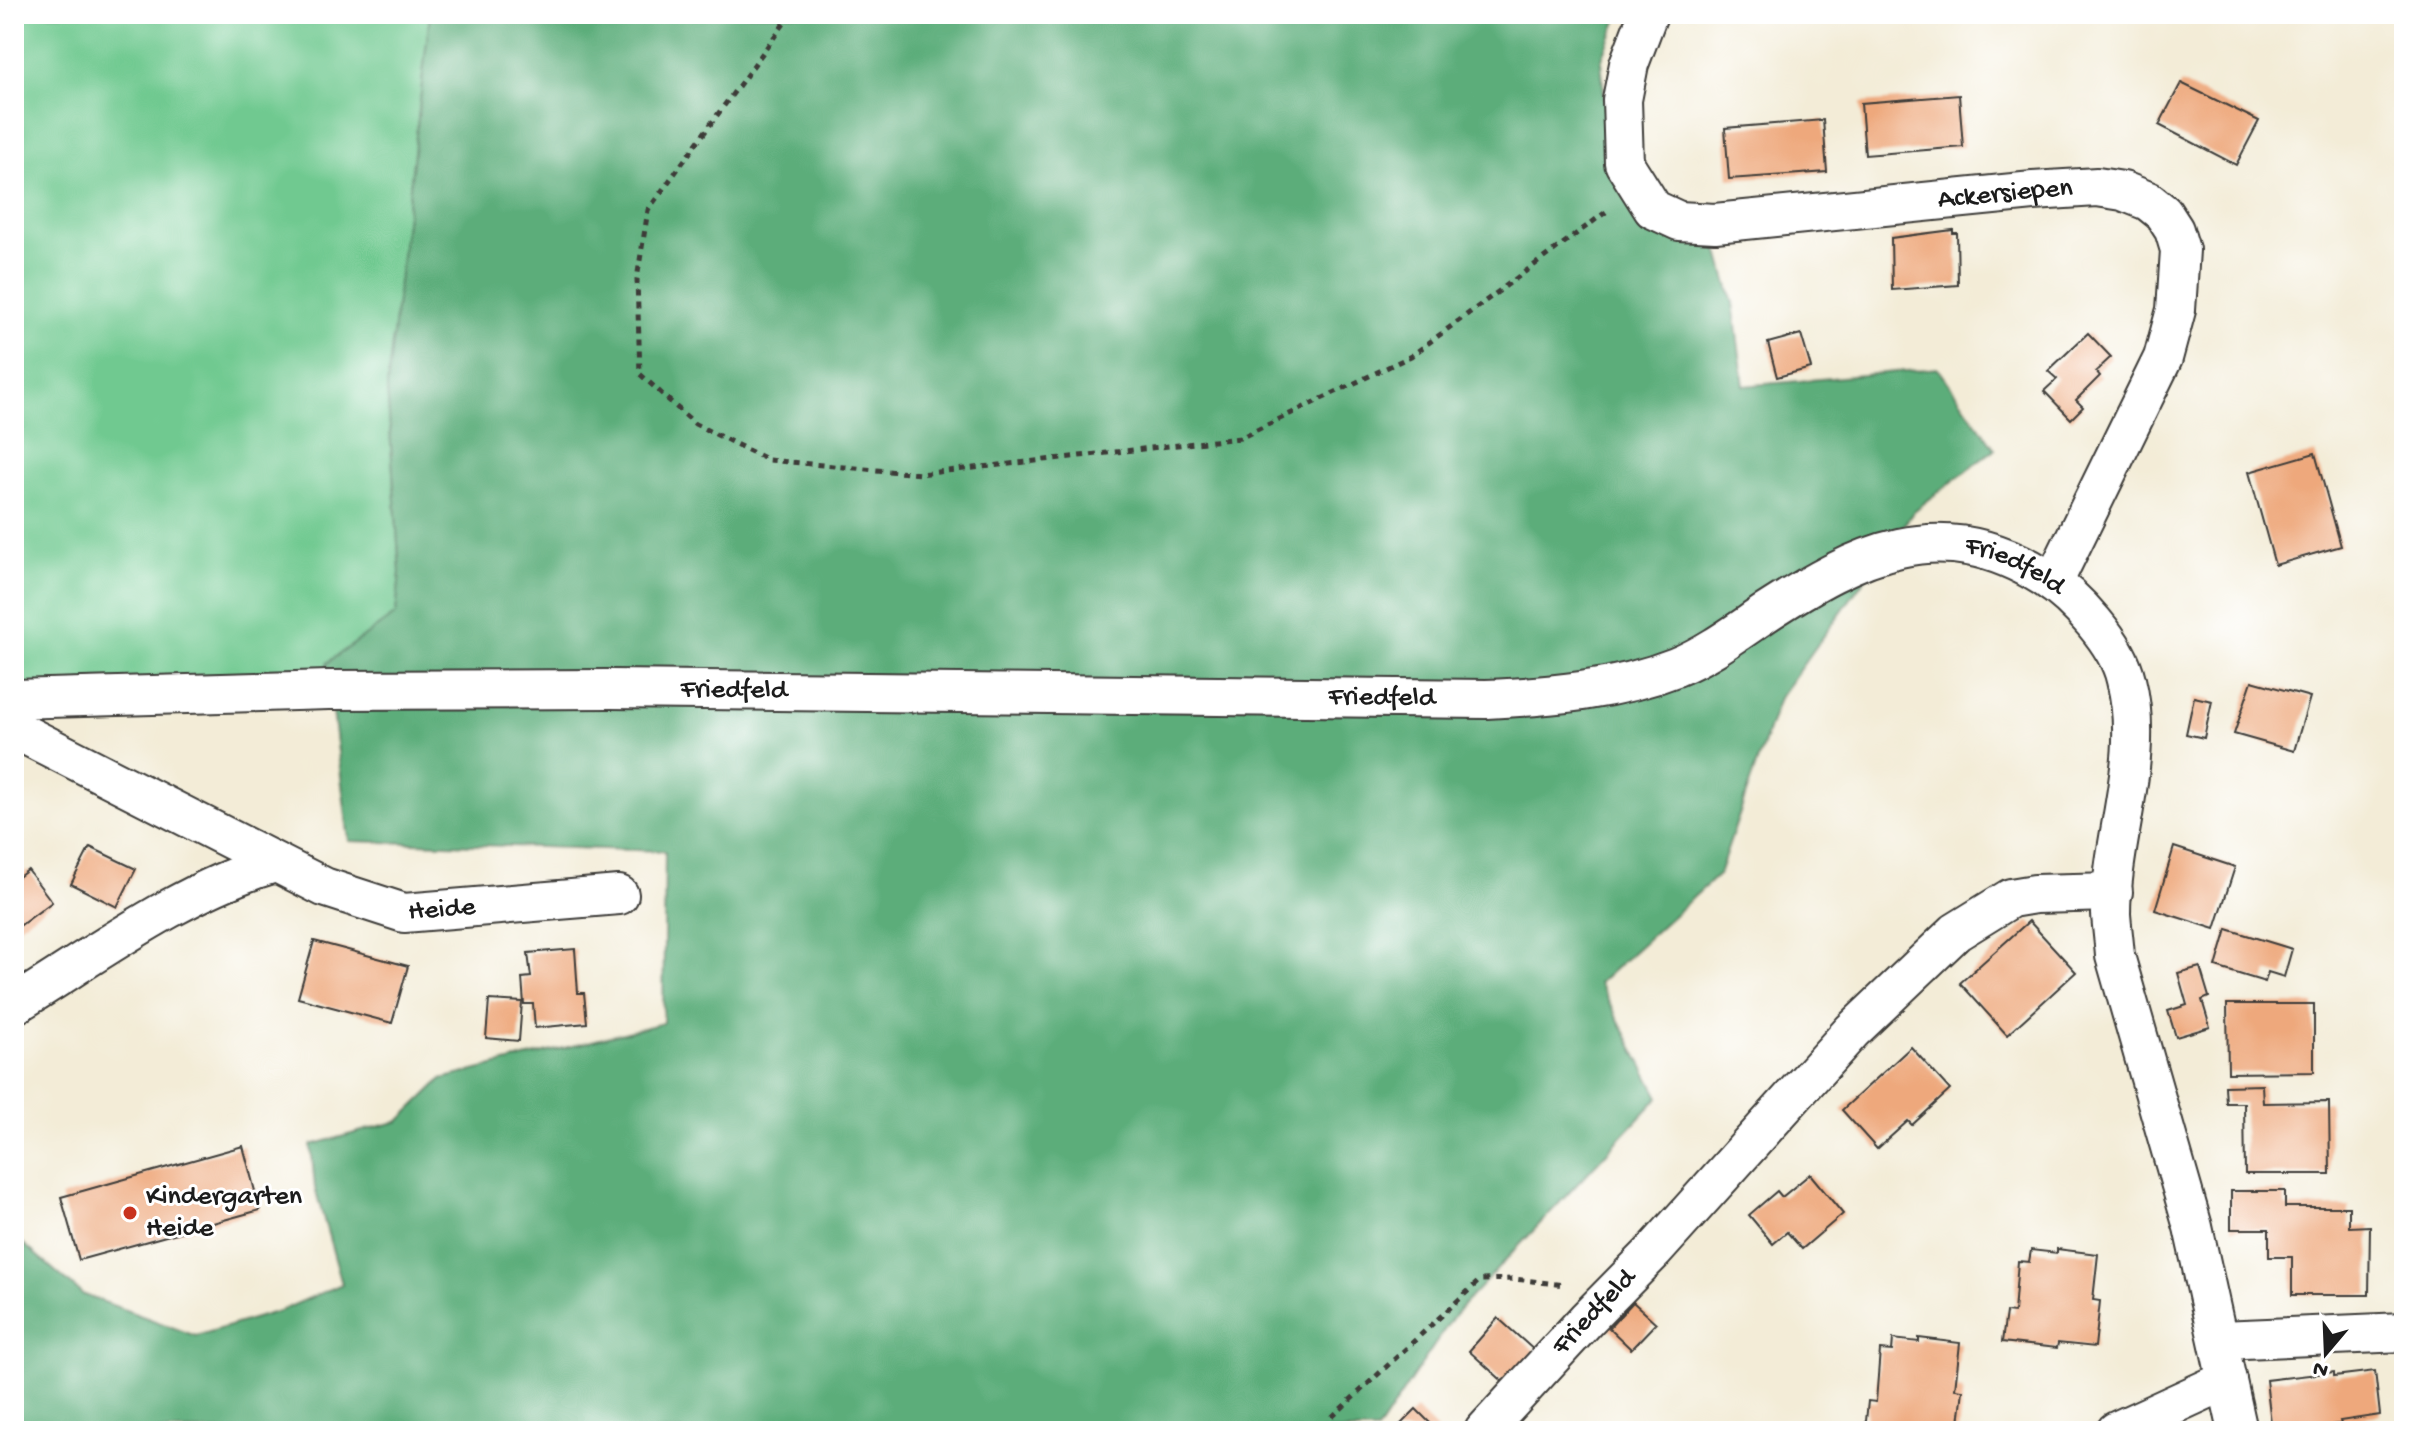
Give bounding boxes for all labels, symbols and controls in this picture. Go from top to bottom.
street label: Ackersiepen [1936,172,2074,217]
street label: Friedfeld [1961,529,2074,604]
street label: Friedfeld [679,673,790,708]
street label: Friedfeld [1327,681,1438,715]
street label: Heide [407,891,477,929]
place label: Kindergarten Heide [146,1181,303,1246]
marker: Kindergarten Heide [121,1204,139,1222]
street label: Friedfeld [1545,1261,1645,1363]
north arrow [2286,1313,2366,1393]
text: N [2310,1353,2332,1383]

